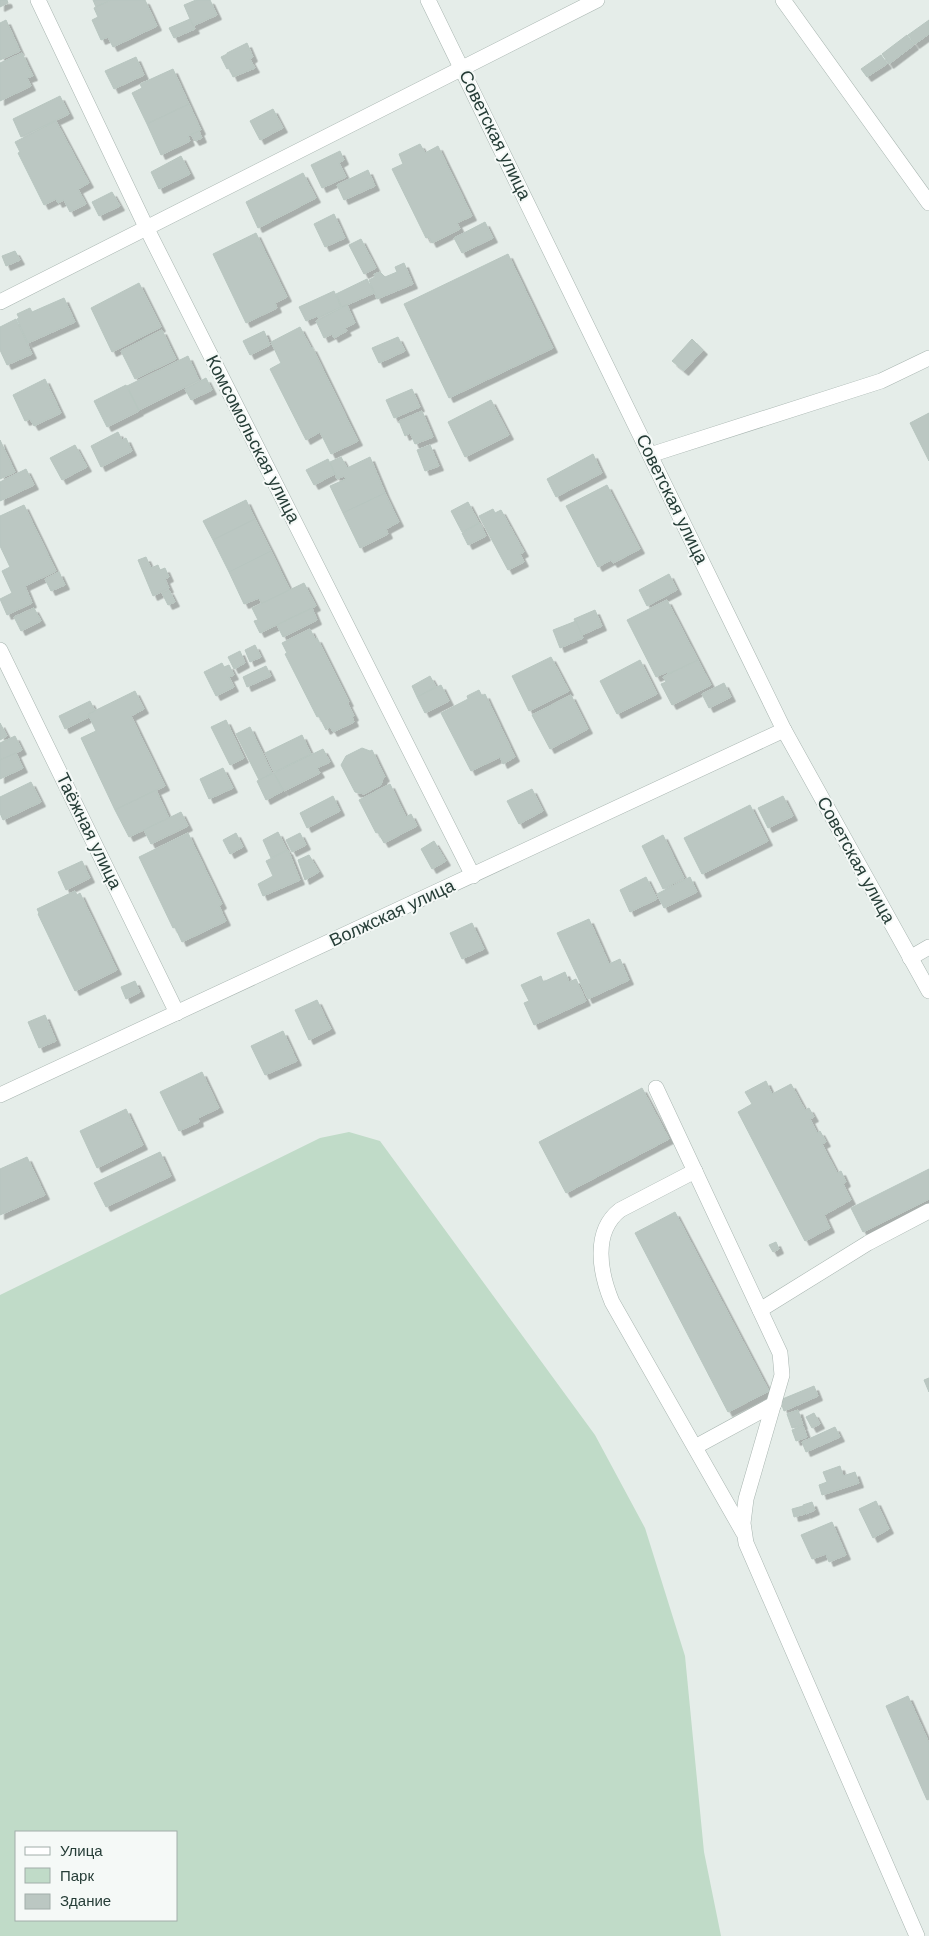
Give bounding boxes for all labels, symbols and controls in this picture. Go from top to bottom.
street label: Советская улица [455,67,535,204]
street label: Комсомольская улица [202,352,304,527]
street label: Советская улица [632,431,712,568]
street label: Таёжная улица [52,770,126,893]
street label: Советская улица [813,793,899,928]
street label: Волжская улица [326,875,459,951]
legend [15,1831,178,1921]
text: Улица [60,1842,103,1859]
text: Парк [60,1867,94,1884]
text: Здание [60,1892,111,1909]

